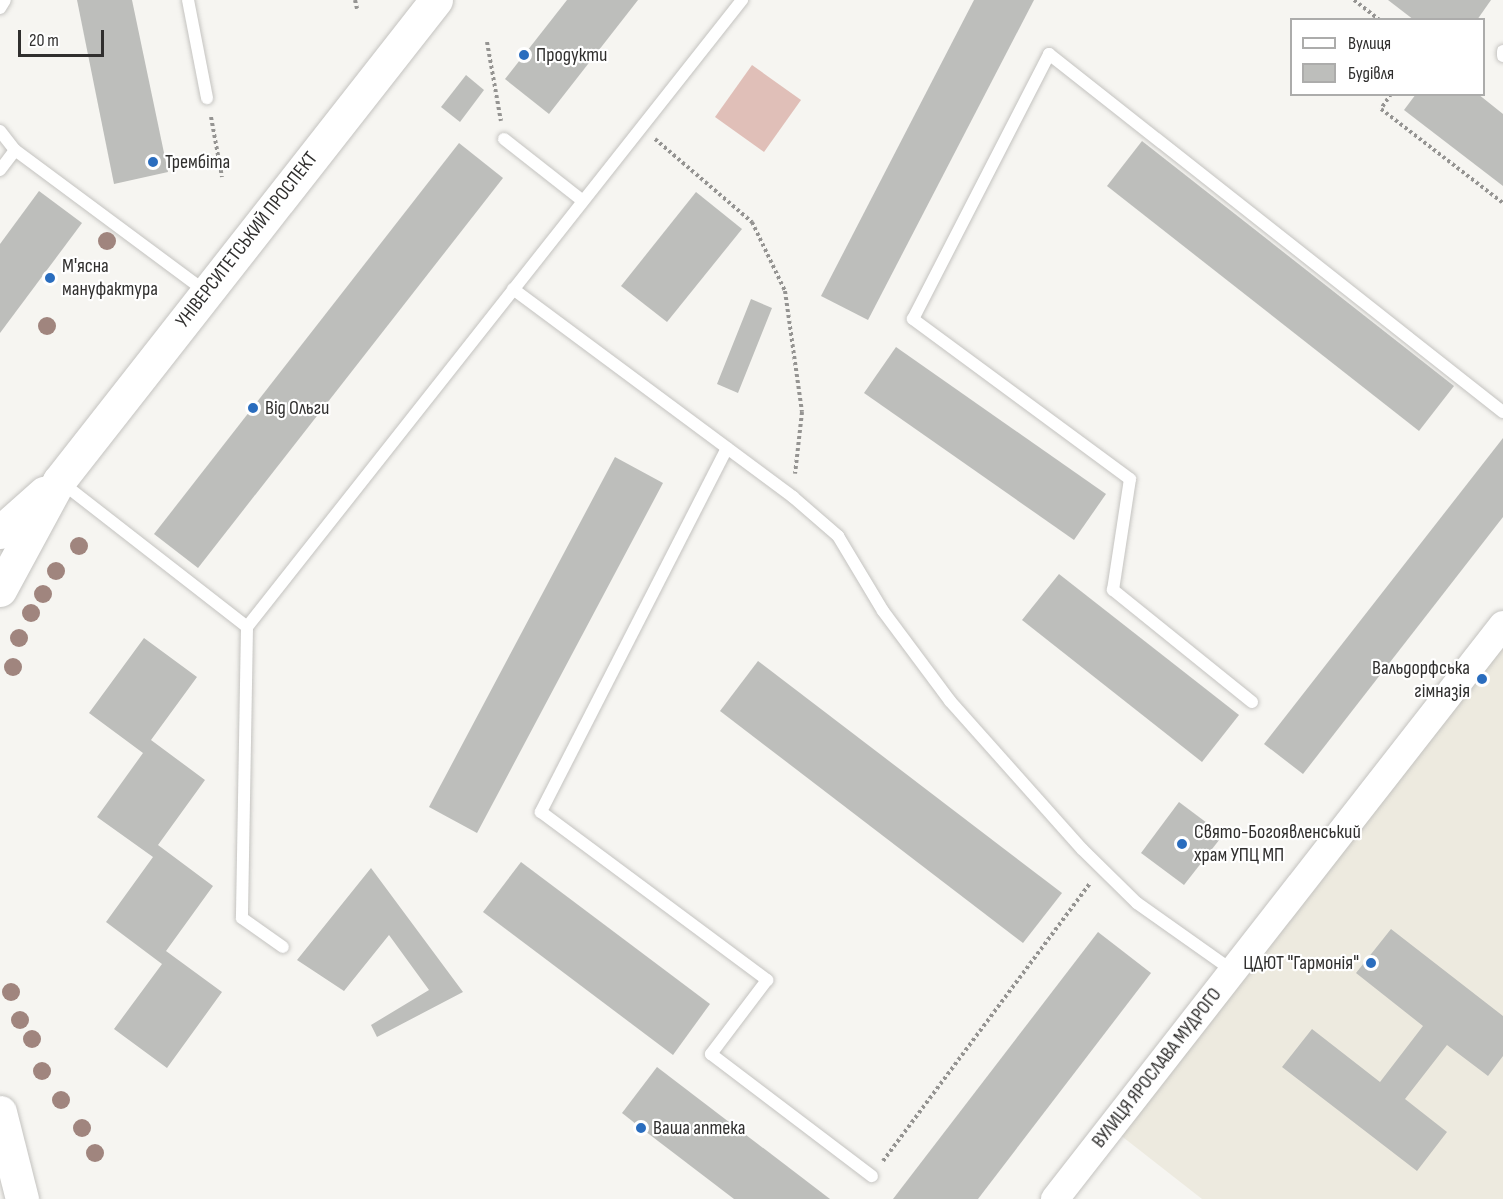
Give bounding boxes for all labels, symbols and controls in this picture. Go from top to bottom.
scale bar [21,18,106,56]
legend [1290,18,1485,96]
text: 20 m [29,30,59,51]
text: Вулиця [1348,33,1391,54]
place label: Продукти [536,43,607,67]
marker: Продукти [517,48,531,62]
text: Будівля [1348,63,1394,84]
street label: УНІВЕРСИТЕТСЬКИЙ ПРОСПЕКТ [171,147,323,333]
place label: Трембіта [165,150,230,174]
marker: Трембіта [146,155,160,169]
place label: М'ясна мануфактура [62,254,158,301]
marker: М'ясна мануфактура [43,271,57,285]
place label: Від Ольги [265,396,329,420]
marker: Від Ольги [246,401,260,415]
place label: Вальдорфська гімназія [1372,656,1470,703]
marker: Вальдорфська гімназія [1475,672,1489,686]
place label: Свято-Богоявленський храм УПЦ МП [1194,820,1361,867]
marker: Свято-Богоявленський храм УПЦ МП [1175,837,1189,851]
place label: ЦДЮТ "Гармонія" [1243,951,1359,975]
marker: ЦДЮТ "Гармонія" [1364,956,1378,970]
street label: ВУЛИЦЯ ЯРОСЛАВА МУДРОГО [1087,983,1227,1153]
place label: Ваша аптека [653,1116,745,1140]
marker: Ваша аптека [634,1121,648,1135]

